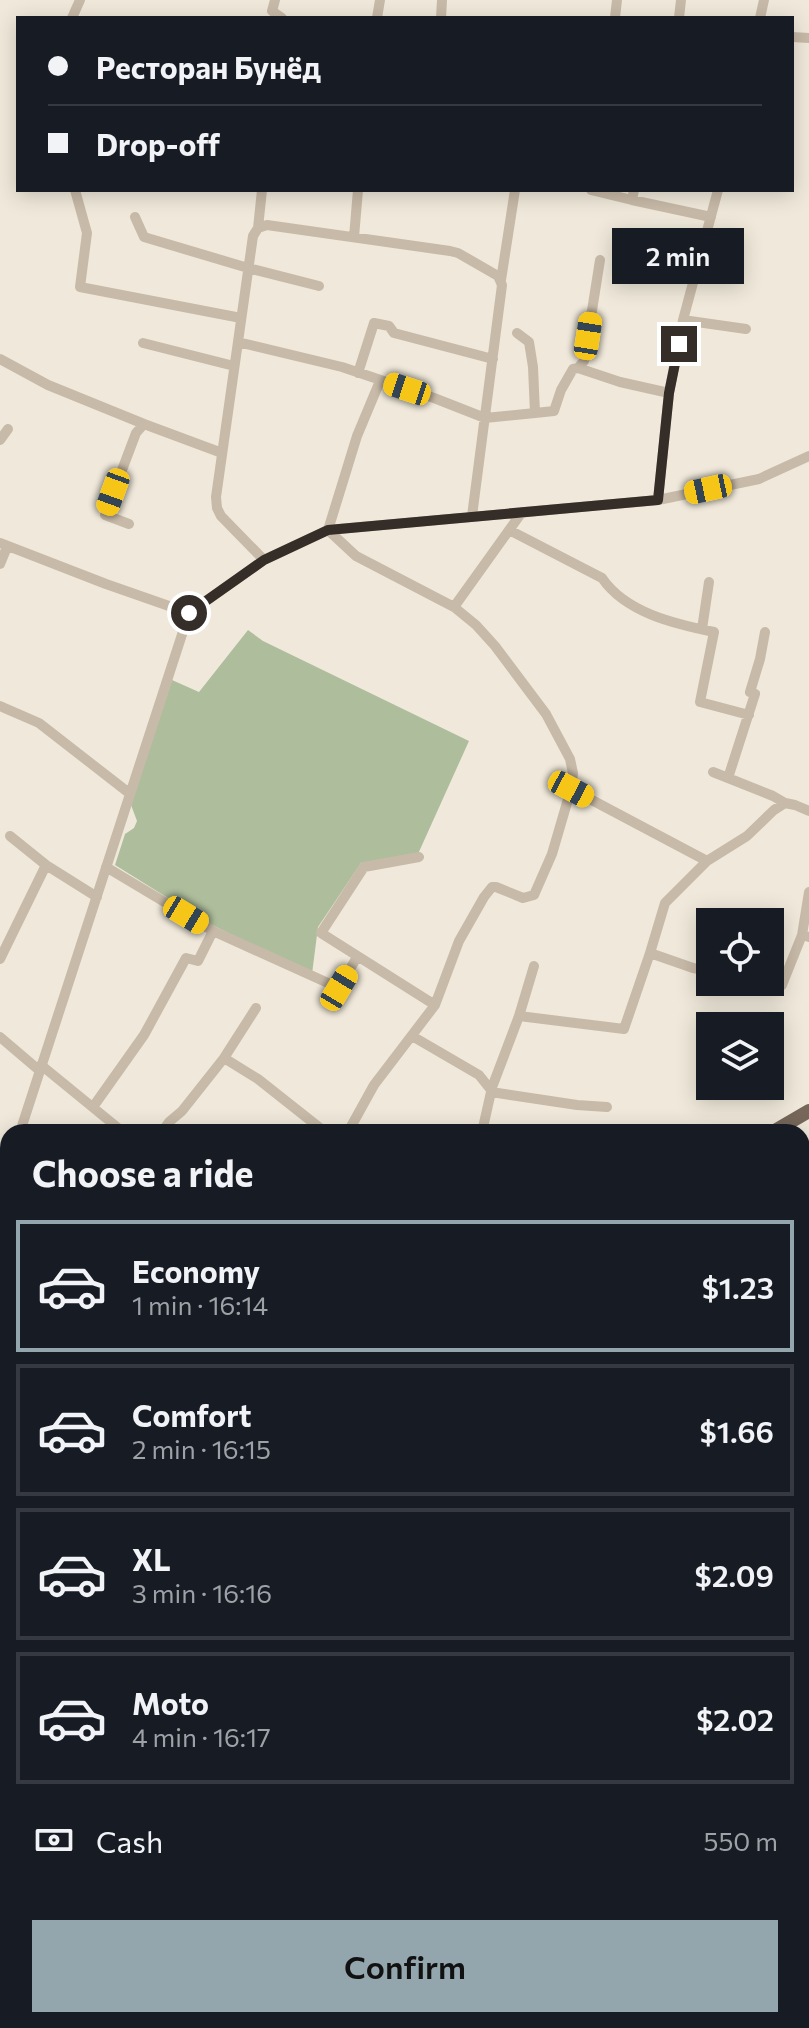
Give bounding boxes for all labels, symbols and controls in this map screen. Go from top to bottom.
text: Ресторан Бунёд [96,48,321,85]
text: Drop-off [96,125,220,162]
callout: 2 min [613,228,745,284]
text: 2 min [646,240,710,271]
car [572,310,604,362]
route end [661,326,697,362]
car [380,370,434,408]
car [94,465,132,519]
car [682,472,734,506]
route start [171,595,207,631]
car [544,767,598,811]
car [159,892,213,938]
map controls [696,908,784,1100]
button: locate [696,908,784,996]
car [316,961,362,1015]
button: layers [696,1012,784,1100]
text: Choose a ride [32,1150,253,1194]
icon: car [36,1250,108,1322]
text: Economy [132,1252,260,1289]
text: $1.23 [702,1268,774,1305]
text: 1 min · 16:14 [132,1289,268,1320]
icon: car [36,1394,108,1466]
text: Comfort [132,1396,251,1433]
text: $1.66 [700,1412,774,1449]
text: 2 min · 16:15 [132,1433,271,1464]
icon: car [36,1538,108,1610]
text: XL [132,1540,171,1577]
text: $2.09 [695,1556,774,1593]
text: 3 min · 16:16 [132,1577,272,1608]
icon: car [36,1682,108,1754]
text: Moto [132,1684,209,1721]
text: $2.02 [696,1700,774,1737]
text: 4 min · 16:17 [132,1721,271,1752]
icon: cash [32,1818,76,1862]
text: Cash [96,1822,163,1859]
text: 550 m [703,1825,778,1856]
button: Confirm [32,1920,778,2012]

